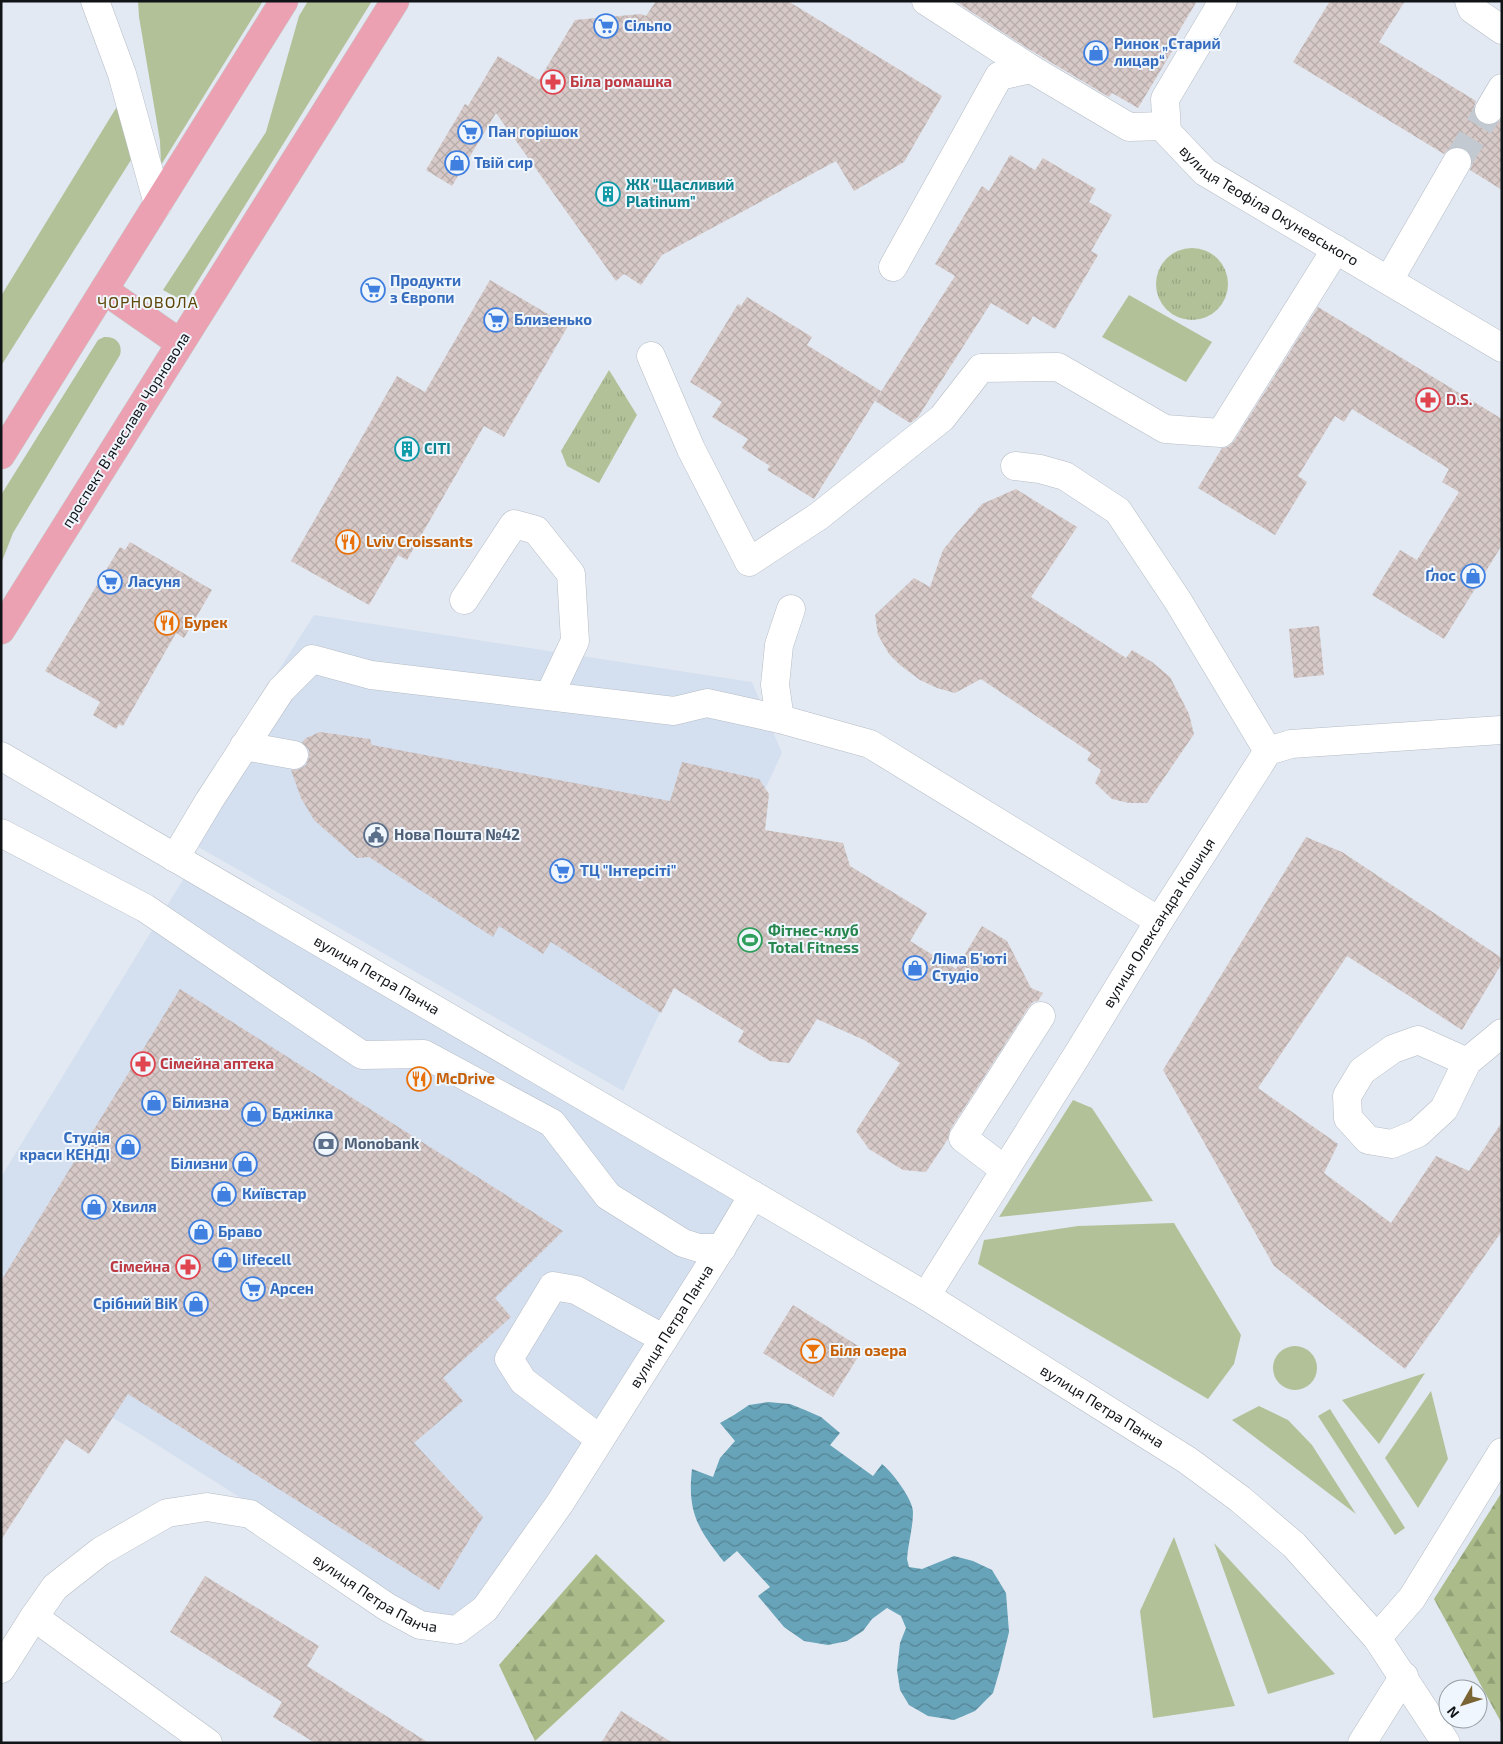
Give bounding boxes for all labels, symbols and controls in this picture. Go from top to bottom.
supermarket icon: Сільпо [593,13,619,39]
place label: Сільпо [624,16,672,34]
place label: Ринок „Старий лицар“ [1114,34,1221,69]
shop icon: Ринок „Старий лицар“ [1083,40,1109,66]
pharmacy icon: Біла ромашка [540,69,566,95]
place label: Біла ромашка [570,72,672,90]
supermarket icon: Пан горішок [457,119,483,145]
place label: Пан горішок [488,122,579,140]
street label: вулиця Теофіла Окуневського [1176,141,1362,269]
shop icon: Твій сир [444,150,470,176]
place label: Твій сир [474,153,533,171]
place label: ЖК "Щасливий Platinum" [626,175,735,210]
building icon: ЖК "Щасливий Platinum" [595,181,621,207]
place label: Продукти з Європи [390,271,461,306]
supermarket icon: Продукти з Європи [360,277,386,303]
district label: ЧОРНОВОЛА [97,292,199,311]
supermarket icon: Близенько [483,307,509,333]
place label: Близенько [514,310,592,328]
street label: проспект Вʼячеслава Чорновола [57,328,193,530]
pharmacy icon: D.S. [1415,387,1441,413]
place label: D.S. [1446,390,1472,408]
building icon: CITI [394,436,420,462]
place label: CITI [424,439,451,457]
restaurant icon: Lviv Croissants [335,529,361,555]
place label: Lviv Croissants [366,532,473,550]
shop icon: Ґлос [1460,563,1486,589]
place label: Ґлос [1425,566,1456,584]
supermarket icon: Ласуня [97,569,123,595]
place label: Ласуня [128,572,181,590]
restaurant icon: Бурек [154,610,180,636]
place label: Бурек [184,613,228,631]
public building icon: Нова Пошта №42 [363,822,389,848]
place label: Нова Пошта №42 [394,825,520,843]
street label: вулиця Олександра Кошиця [1098,834,1218,1010]
supermarket icon: ТЦ "Інтерсіті" [549,858,575,884]
place label: ТЦ "Інтерсіті" [580,861,676,879]
place label: Фітнес-клуб Total Fitness [768,921,859,956]
sports icon: Фітнес-клуб Total Fitness [737,927,763,953]
street label: вулиця Петра Панча [311,931,443,1018]
place label: Ліма Б'юті Студіо [932,949,1007,984]
shop icon: Ліма Б'юті Студіо [902,955,928,981]
pharmacy icon: Сімейна аптека [130,1051,156,1077]
place label: Сімейна аптека [160,1054,274,1072]
restaurant icon: McDrive [406,1066,432,1092]
place label: McDrive [436,1069,495,1087]
shop icon: Білизна [141,1090,167,1116]
place label: Білизна [172,1093,229,1111]
shop icon: Бджілка [241,1101,267,1127]
place label: Бджілка [272,1104,333,1122]
place label: Студія краси КЕНДІ [20,1128,110,1163]
bank icon: Monobank [313,1131,339,1157]
shop icon: Студія краси КЕНДІ [115,1134,141,1160]
place label: Monobank [344,1134,420,1152]
shop icon: Білизни [232,1151,258,1177]
place label: Білизни [170,1154,228,1172]
shop icon: Київстар [211,1181,237,1207]
place label: Київстар [242,1184,307,1202]
shop icon: Хвиля [81,1194,107,1220]
place label: Хвиля [112,1197,157,1215]
shop icon: Браво [188,1219,214,1245]
place label: Браво [218,1222,263,1240]
shop icon: lifecell [212,1247,238,1273]
place label: lifecell [242,1250,291,1268]
pharmacy icon: Сімейна [175,1254,201,1280]
place label: Сімейна [110,1257,170,1275]
street label: вулиця Петра Панча [625,1261,716,1391]
supermarket icon: Арсен [240,1276,266,1302]
place label: Арсен [270,1279,314,1297]
shop icon: Срібний ВіК [183,1291,209,1317]
place label: Срібний ВіК [93,1294,178,1312]
bar icon: Біля озера [800,1338,826,1364]
place label: Біля озера [830,1341,907,1359]
street label: вулиця Петра Панча [1038,1360,1168,1451]
street label: вулиця Петра Панча [310,1550,438,1635]
north arrow [1438,1679,1488,1729]
text: N [1443,1703,1462,1722]

